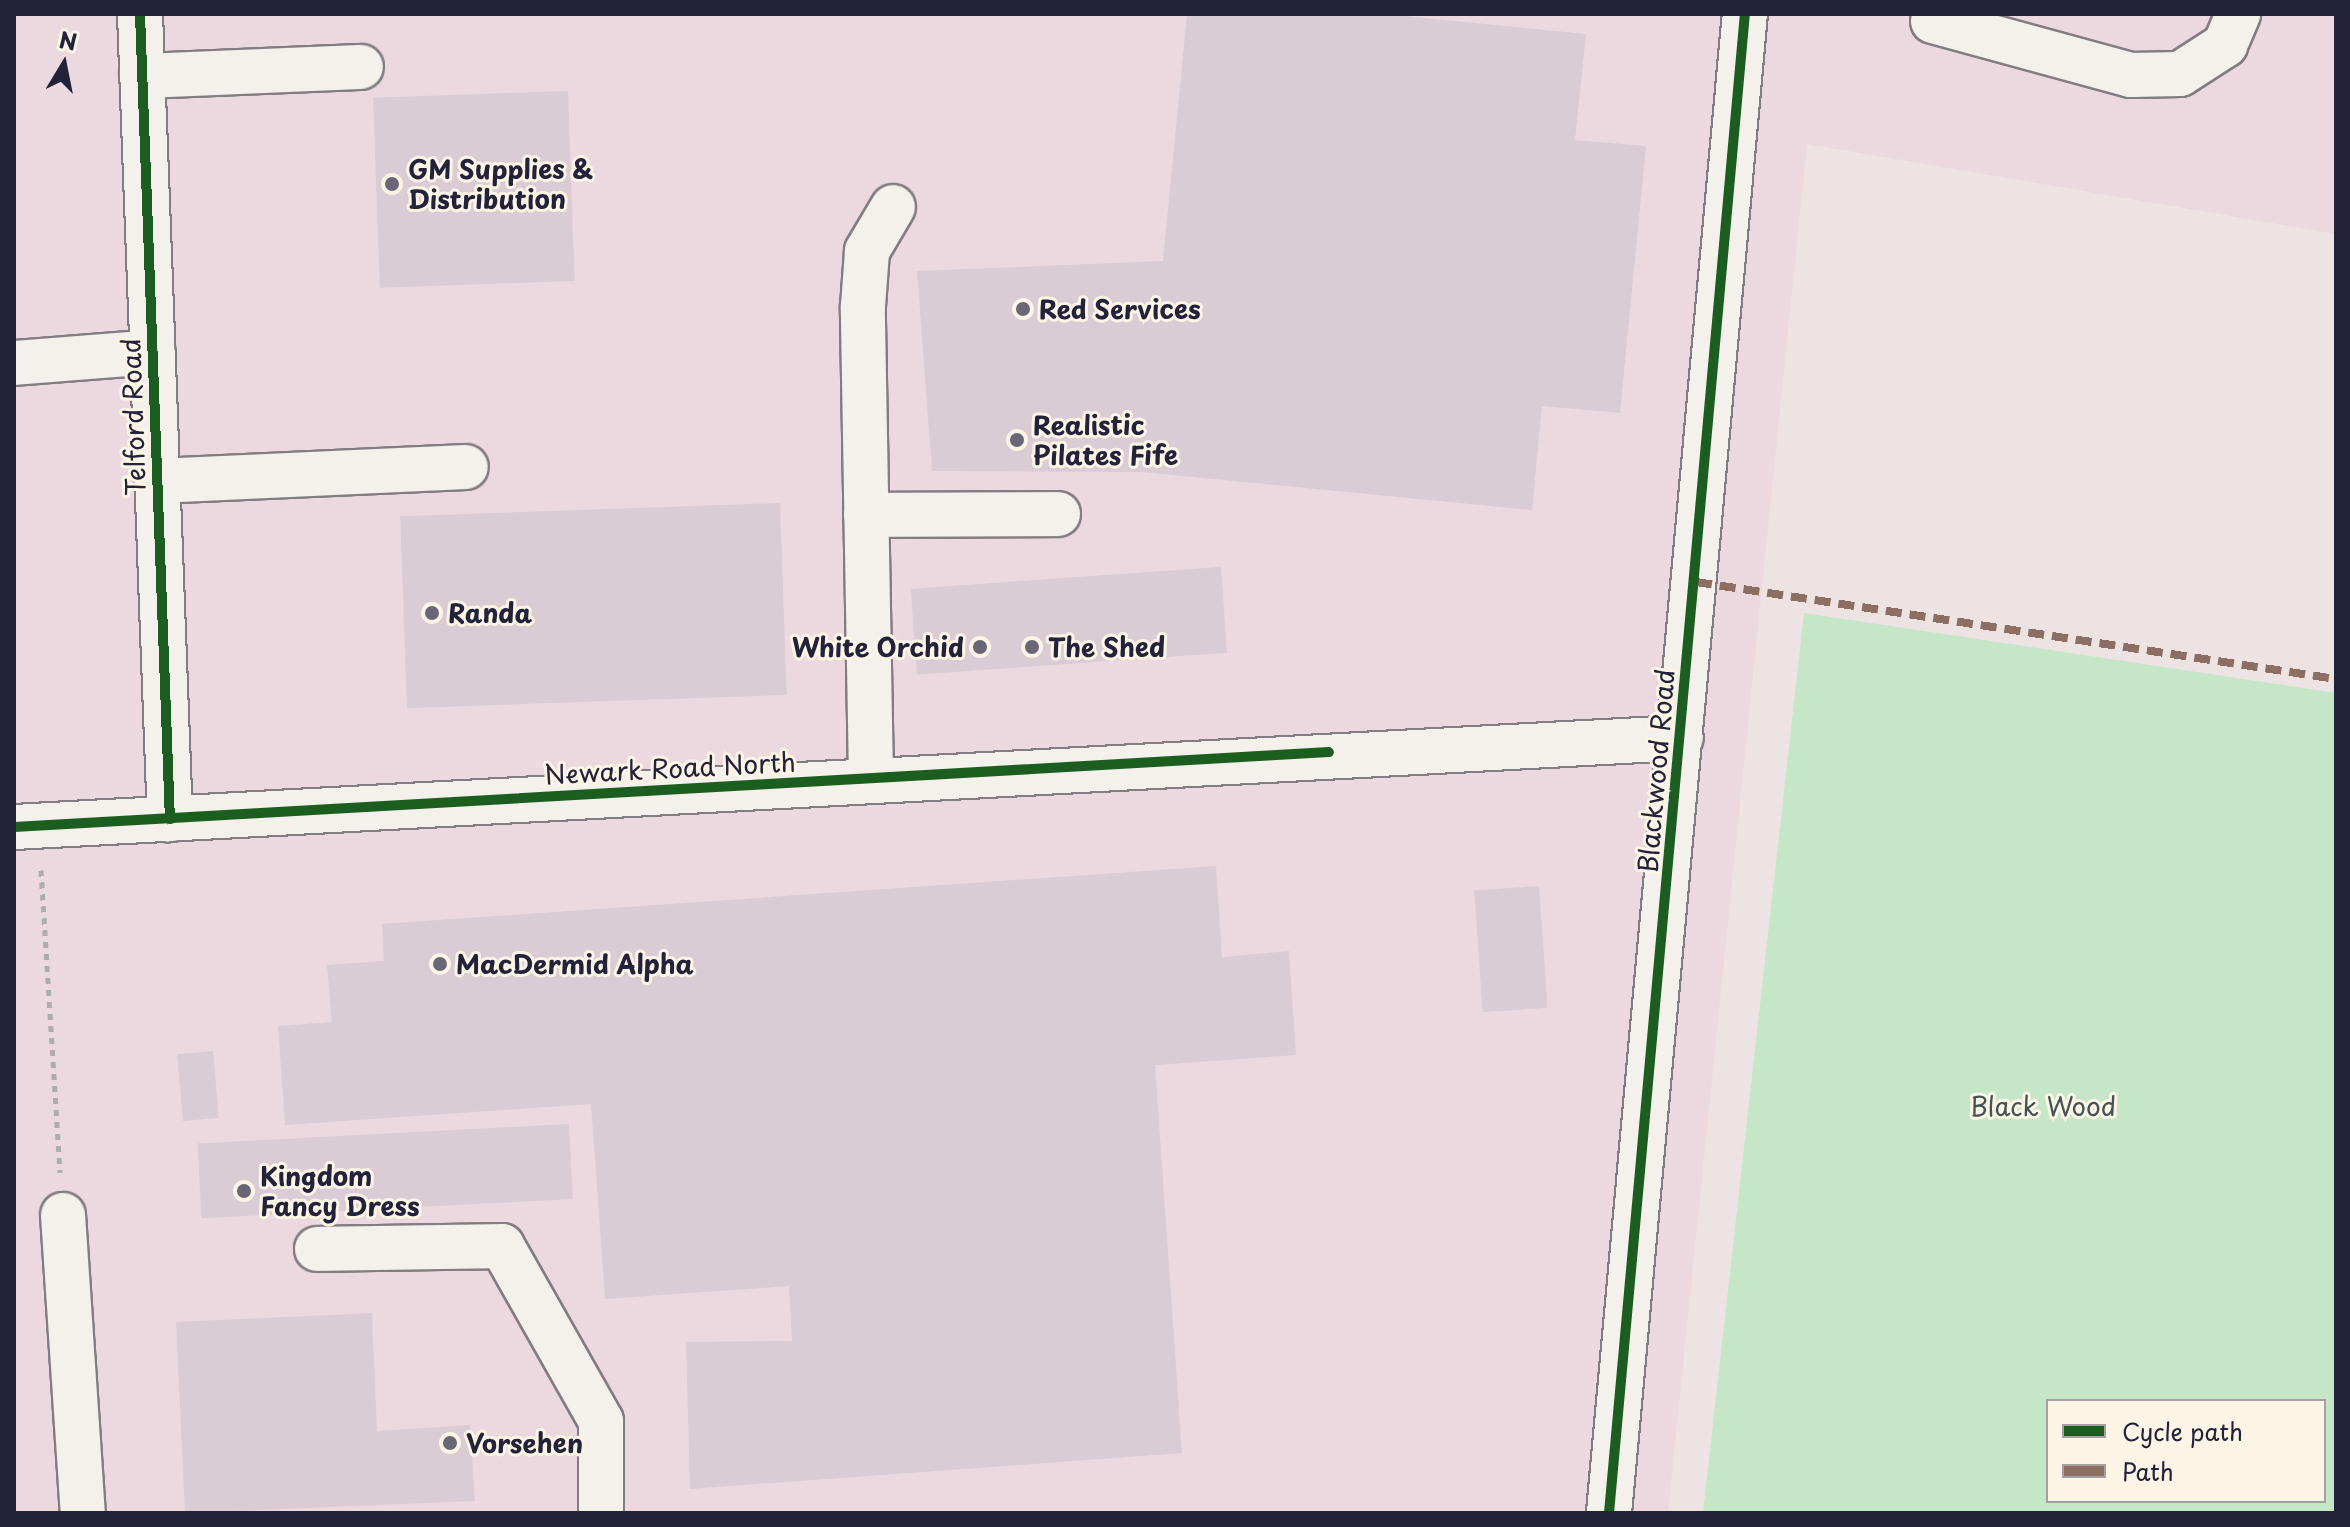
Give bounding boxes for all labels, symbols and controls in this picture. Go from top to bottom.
text: N [57,22,80,58]
north arrow [24,24,104,104]
place label: GM Supplies & Distribution [408,153,598,214]
marker: GM Supplies & Distribution [383,175,401,193]
place label: Red Services [1039,293,1203,325]
marker: Red Services [1014,300,1032,318]
street label: Telford Road [115,338,151,496]
place label: Realistic Pilates Fife [1033,409,1179,470]
marker: Realistic Pilates Fife [1008,431,1026,449]
place label: Randa [448,597,532,629]
marker: Randa [423,604,441,622]
place label: White Orchid [791,631,964,663]
place label: The Shed [1048,631,1167,663]
marker: White Orchid [971,638,989,656]
marker: The Shed [1023,638,1041,656]
street label: Blackwood Road [1631,667,1681,875]
street label: Newark Road North [544,746,796,790]
place label: MacDermid Alpha [456,948,695,980]
marker: MacDermid Alpha [431,955,449,973]
park label: Black Wood [1969,1090,2117,1122]
place label: Kingdom Fancy Dress [260,1160,418,1222]
marker: Kingdom Fancy Dress [235,1182,253,1200]
legend [2046,1399,2326,1503]
text: Cycle path [2122,1413,2243,1449]
place label: Vorsehen [466,1427,583,1459]
marker: Vorsehen [441,1434,459,1452]
text: Path [2122,1453,2174,1489]

